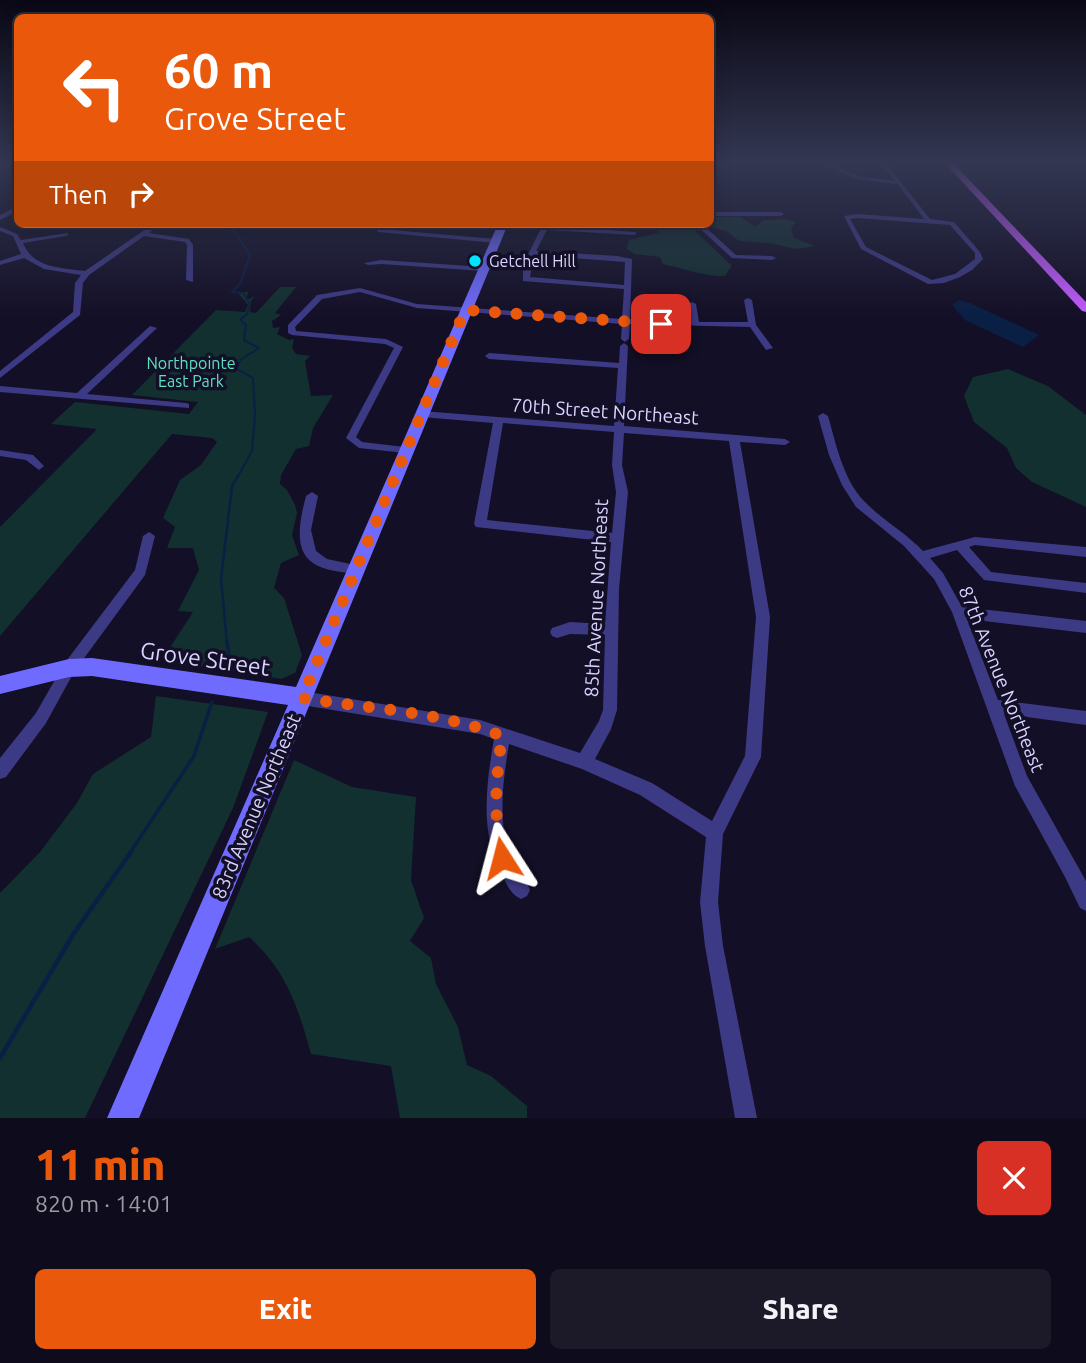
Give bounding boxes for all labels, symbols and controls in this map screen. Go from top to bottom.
icon: left [49,42,140,133]
text: 60 m [164,42,273,97]
text: Grove Street [164,100,346,136]
icon: right [122,175,160,213]
text: Then [49,180,108,209]
place label: Getchell Hill [489,252,576,270]
marker: Getchell Hill [467,253,483,269]
pin [631,294,691,354]
icon: arrive [642,305,680,343]
park label: Northpointe East Park [146,354,236,390]
street label: 70th Street Northeast [511,393,700,429]
street label: 85th Avenue Northeast [580,498,612,698]
street label: 87th Avenue Northeast [955,583,1050,776]
street label: Grove Street [139,637,272,680]
street label: 83rd Avenue Northeast [207,710,305,902]
position arrow [465,821,539,895]
text: 11 min [35,1141,166,1188]
button: close [977,1141,1051,1215]
text: 820 m · 14:01 [35,1191,173,1216]
button: Exit [35,1269,536,1349]
button: Share [550,1269,1051,1349]

